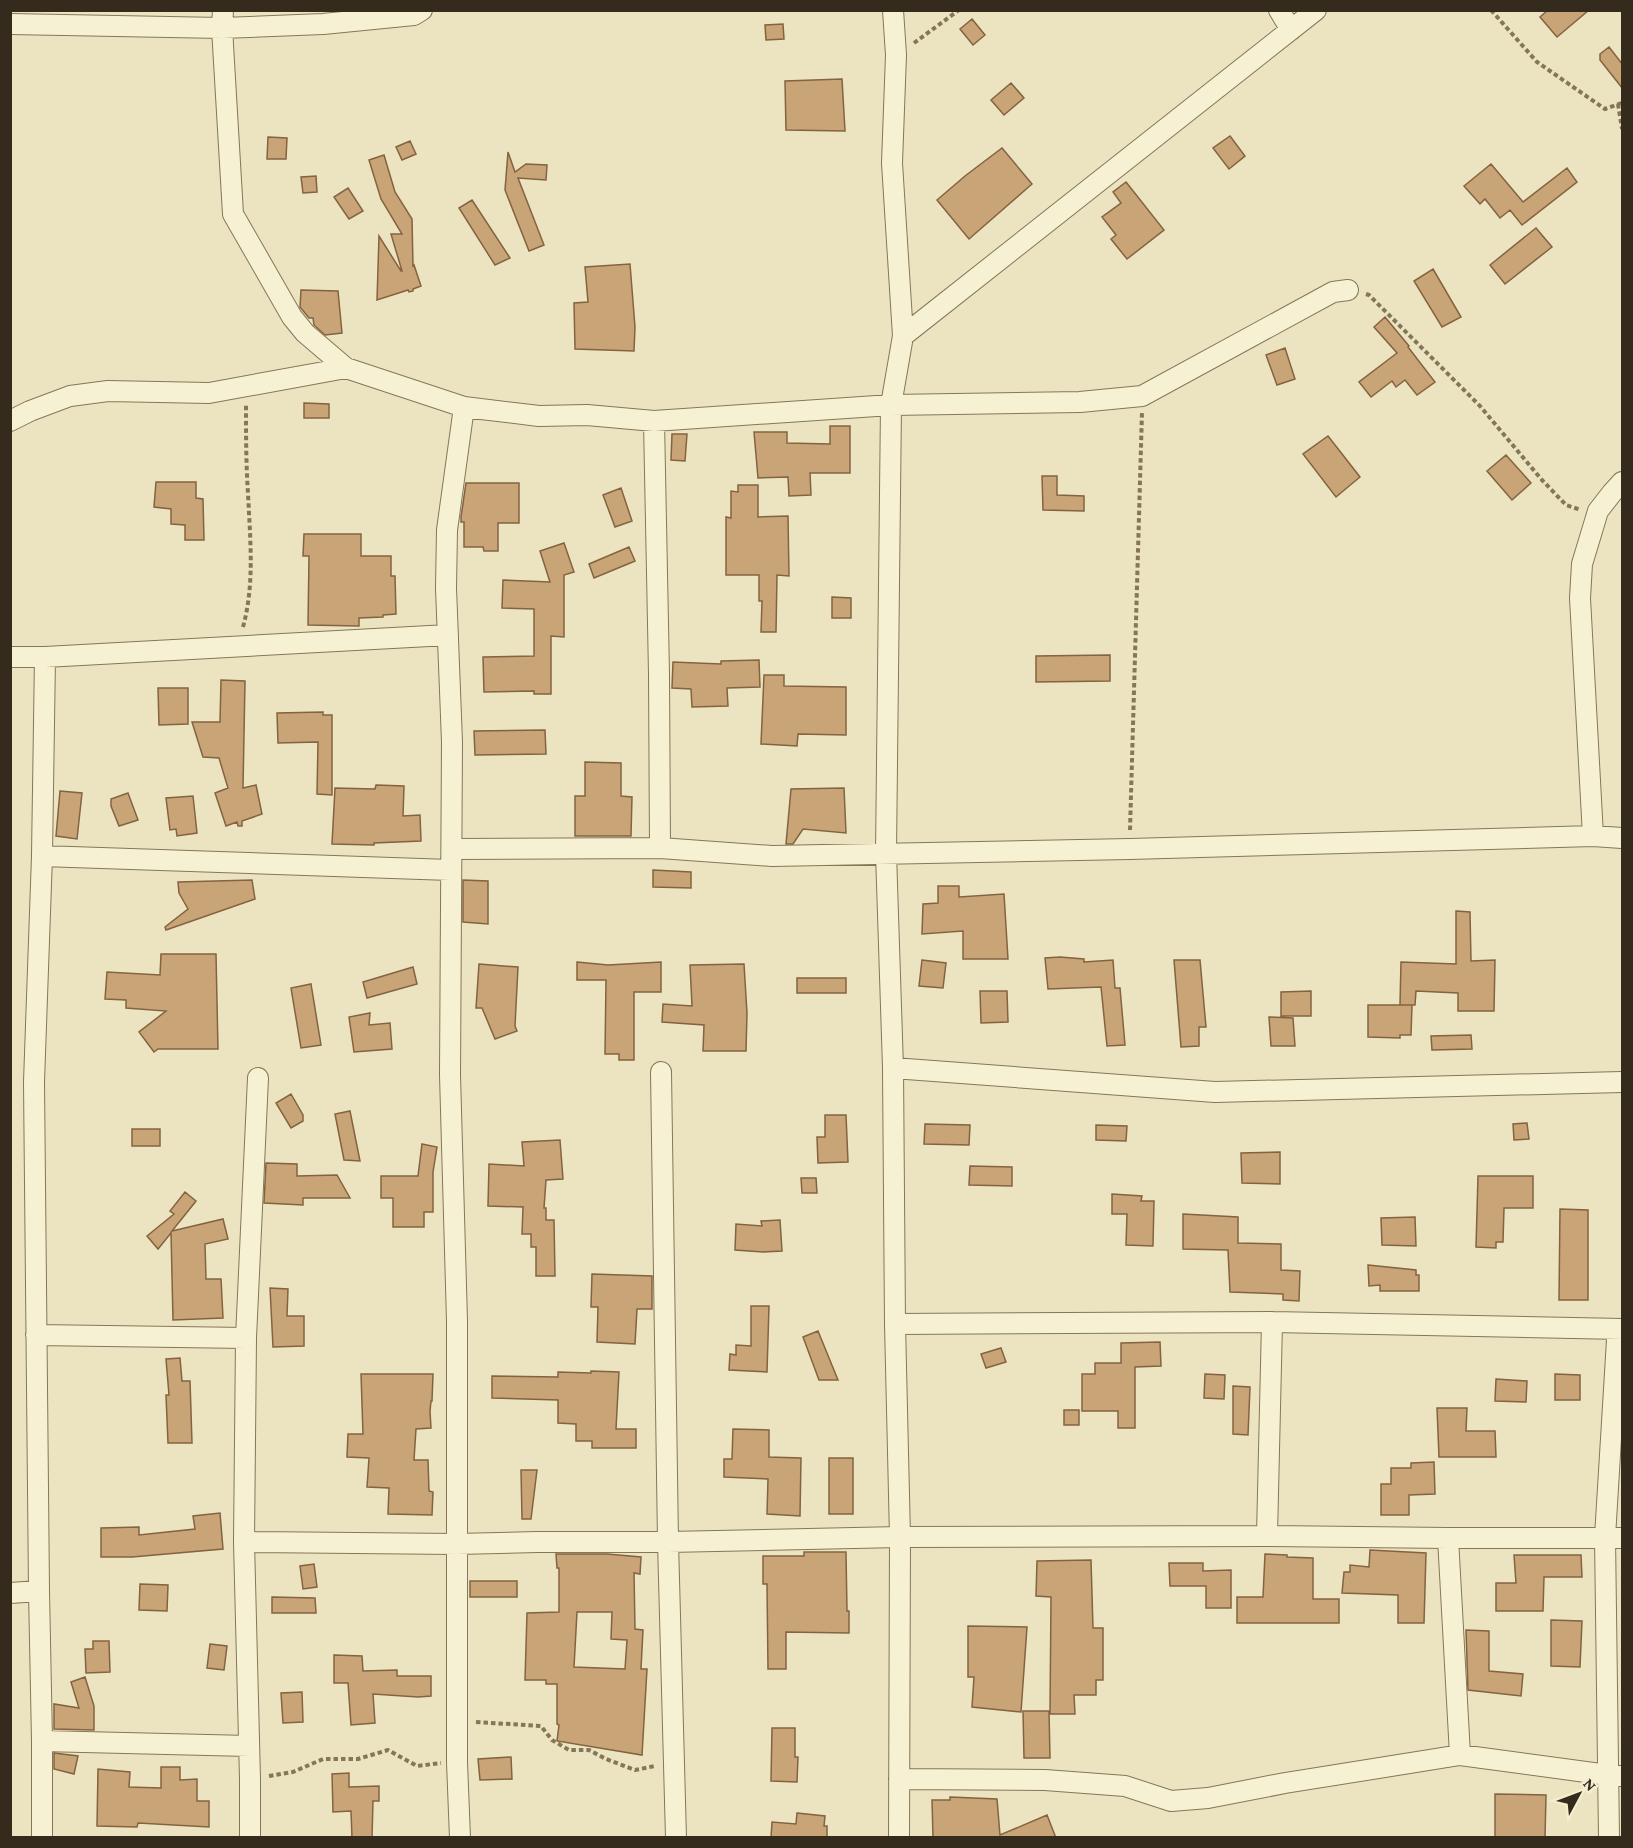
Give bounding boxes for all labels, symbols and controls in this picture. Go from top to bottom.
north arrow [1549,1764,1609,1824]
text: N [1580,1775,1600,1794]

